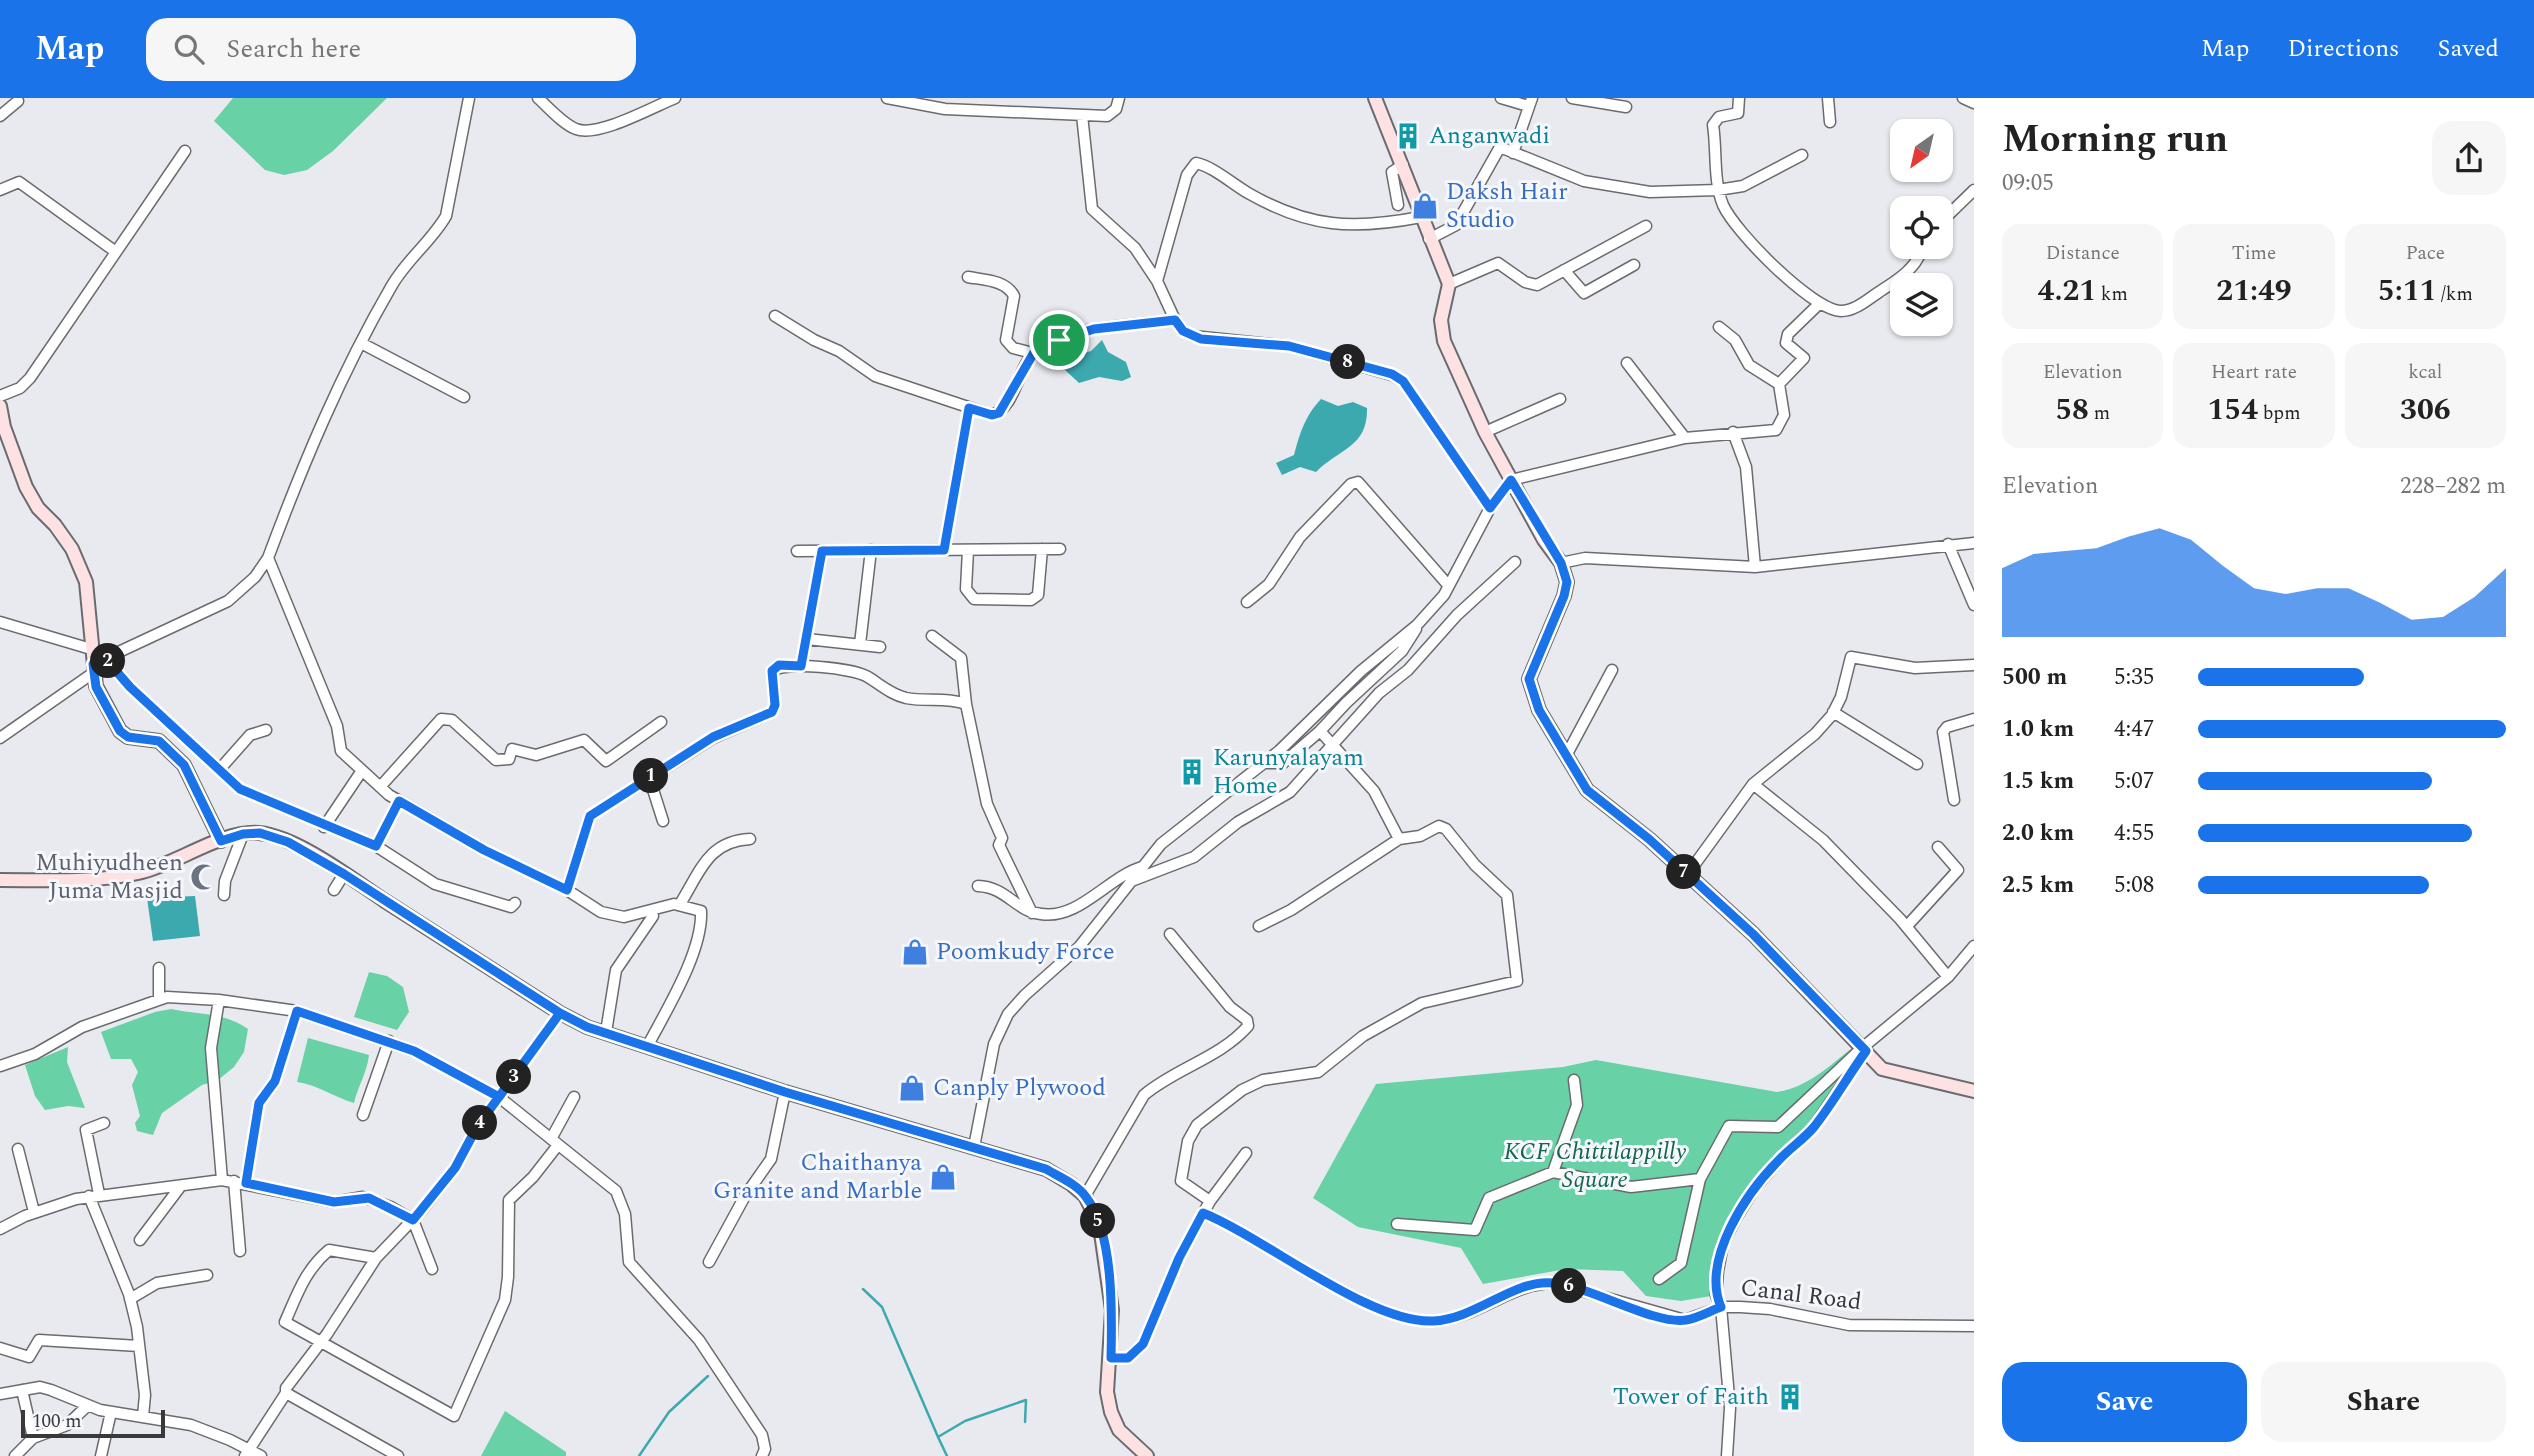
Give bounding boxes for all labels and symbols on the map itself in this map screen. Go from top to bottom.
place label: Anganwadi [1429,118,1550,154]
north arrow [1890,119,1953,182]
building icon: Anganwadi [1393,121,1423,151]
place label: Daksh Hair Studio [1446,174,1568,238]
shop icon: Daksh Hair Studio [1410,191,1440,221]
pin [1029,310,1089,370]
pin: 8 [1330,344,1366,380]
pin: 2 [90,644,126,678]
place label: Karunyalayam Home [1213,740,1364,804]
building icon: Karunyalayam Home [1177,757,1207,787]
pin: 1 [634,758,668,794]
place label: Muhiyudheen Juma Masjid [36,845,183,909]
pin: 7 [1666,854,1702,890]
mosque icon: Muhiyudheen Juma Masjid [189,862,219,892]
place label: Poomkudy Force [936,934,1115,970]
shop icon: Poomkudy Force [900,937,930,967]
pin: 3 [496,1060,532,1094]
place label: Canply Plywood [933,1070,1106,1106]
shop icon: Canply Plywood [897,1073,927,1103]
pin: 4 [462,1105,498,1140]
park label: KCF Chittilappilly Square [1504,1134,1686,1198]
place label: Chaithanya Granite and Marble [713,1145,922,1209]
shop icon: Chaithanya Granite and Marble [928,1162,958,1192]
pin: 5 [1080,1204,1116,1238]
pin: 6 [1552,1268,1586,1304]
street label: Canal Road [1738,1270,1864,1320]
place label: Tower of Faith [1613,1379,1769,1415]
building icon: Tower of Faith [1775,1382,1805,1412]
scale bar [21,1407,164,1439]

